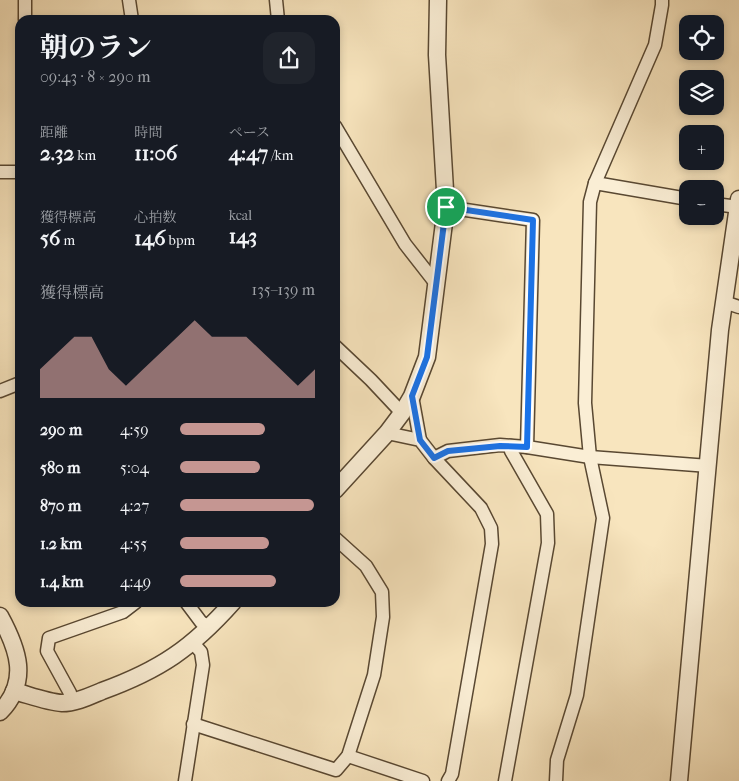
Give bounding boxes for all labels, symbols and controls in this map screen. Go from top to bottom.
map controls [679,15,724,225]
button: locate [679,15,724,60]
text: 朝のラン [40,31,152,64]
button: share [263,32,315,84]
text: 09:43 · 8 × 290 m [40,67,150,86]
button: layers [679,70,724,115]
text: 距離 [40,124,68,141]
text: 時間 [134,124,162,141]
text: ペース [229,124,270,141]
button: + [679,125,724,170]
text: 2.32 [40,141,74,165]
text: 11:06 [134,141,177,165]
text: 4:47 [229,141,268,165]
text: km [74,147,96,164]
text: /km [268,147,293,164]
button: − [679,180,724,225]
pin [425,186,467,228]
icon: arrive [432,193,460,221]
text: kcal [229,207,252,224]
text: 獲得標高 [40,209,96,226]
text: 心拍数 [134,209,176,226]
text: 143 [229,224,257,248]
text: 56 [40,226,60,250]
text: 146 [134,226,166,250]
text: m [60,232,75,249]
text: bpm [166,232,195,249]
text: 135–139 m [251,280,315,299]
text: 獲得標高 [40,283,104,302]
text: 290 m [40,420,82,439]
text: 4:59 [120,420,149,439]
text: 580 m [40,458,81,477]
text: 5:04 [120,458,149,477]
text: 870 m [40,496,81,515]
text: 4:27 [120,496,149,515]
text: 1.2 km [40,534,82,553]
text: 4:55 [120,534,147,553]
text: 1.4 km [40,572,84,591]
text: 4:49 [120,572,151,591]

